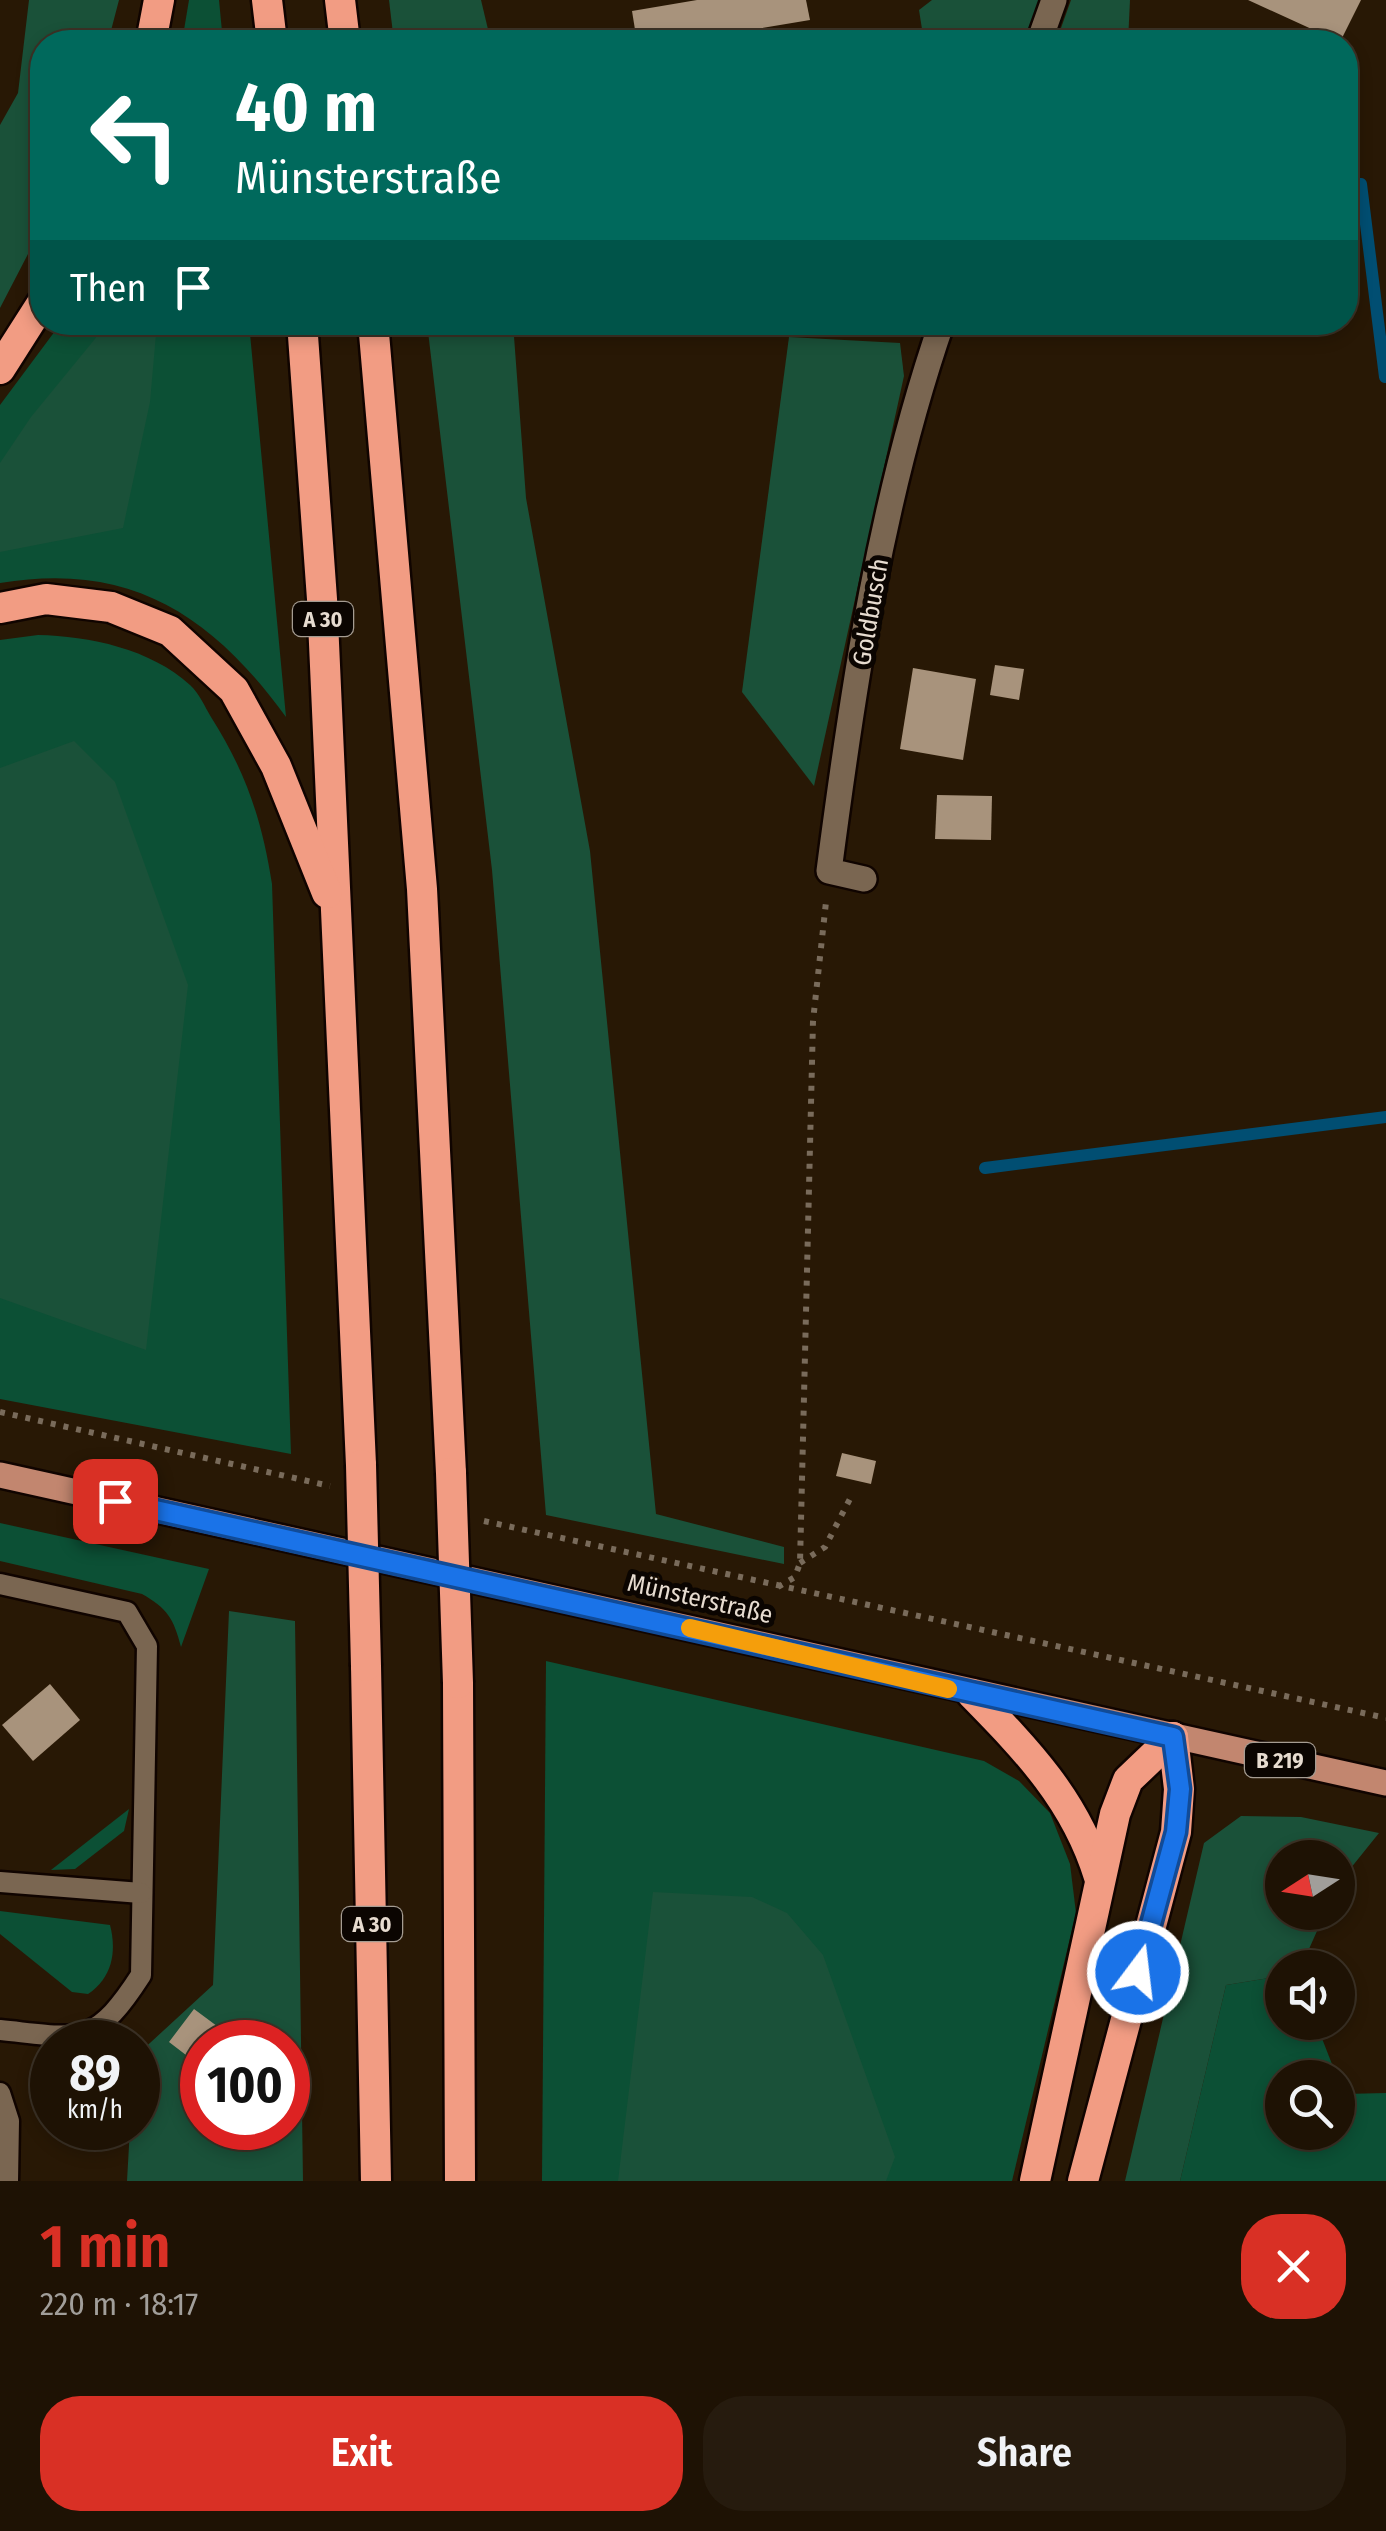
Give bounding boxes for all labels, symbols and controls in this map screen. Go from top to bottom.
text: 40 m [235,66,377,150]
icon: left [70,70,200,200]
text: Münsterstraße [235,151,501,205]
icon: arrive [166,260,221,315]
text: Then [70,265,146,311]
street label: Goldbusch [847,556,895,668]
road number: A 30 [293,602,353,636]
pin [73,1459,158,1544]
icon: arrive [88,1474,143,1529]
street label: Münsterstraße [625,1568,775,1630]
road number: B 219 [1245,1743,1315,1777]
north arrow [1265,1840,1355,1930]
map controls [1265,1840,1355,2150]
road number: A 30 [342,1907,402,1941]
position arrow [1086,1920,1190,2024]
button: sound [1265,1950,1355,2040]
speed limit sign: 100 [180,2020,310,2150]
text: 89 [69,2043,121,2103]
button: search [1265,2060,1355,2150]
text: km/h [67,2095,123,2125]
text: 1 min [40,2211,171,2283]
button: close [1241,2214,1346,2319]
text: 220 m · 18:17 [40,2285,198,2323]
button: Exit [40,2396,683,2511]
button: Share [703,2396,1346,2511]

